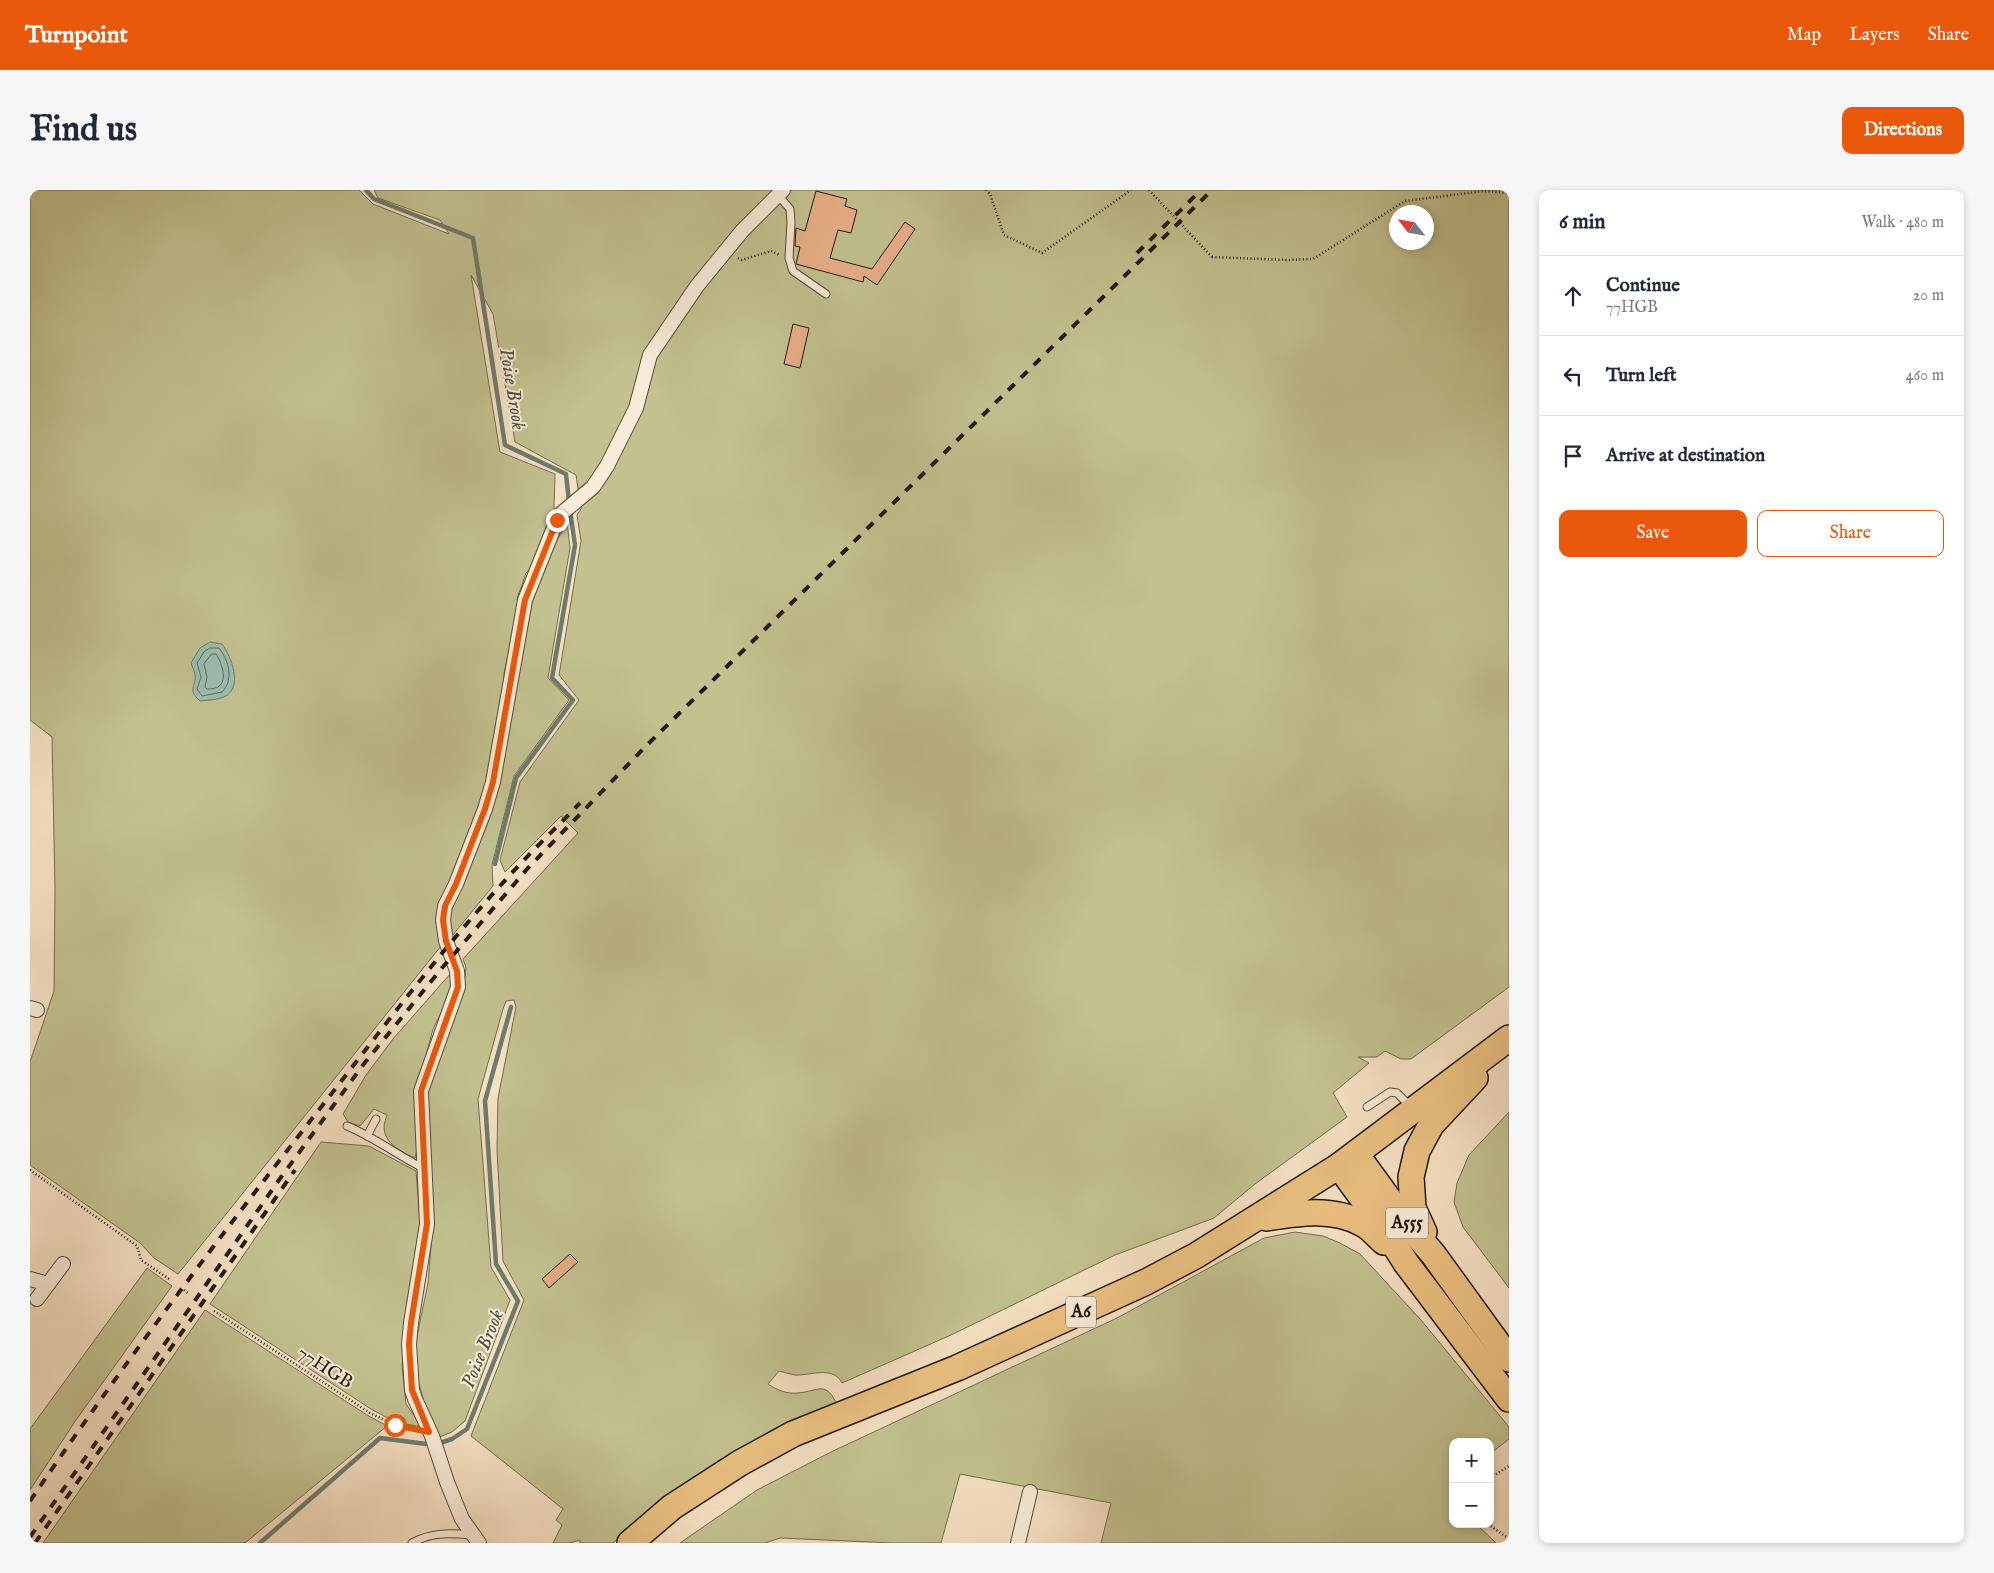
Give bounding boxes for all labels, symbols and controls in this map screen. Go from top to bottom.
text: Turnpoint [25,20,128,51]
text: Map [1787,24,1821,47]
text: Layers [1849,24,1900,47]
text: Share [1928,24,1969,47]
button: Directions [1842,107,1964,154]
text: Find us [30,108,137,153]
north arrow [1389,205,1434,250]
text: 6 min [1559,209,1605,236]
text: Walk · 480 m [1862,213,1944,233]
text: Continue [1606,274,1680,298]
icon: ahead [1559,282,1587,310]
text: 20 m [1913,286,1944,306]
text: 77HGB [1606,298,1658,318]
water label: Poise Brook [493,346,531,432]
icon: left [1559,362,1587,390]
text: Turn left [1606,364,1677,388]
text: 460 m [1906,366,1944,386]
icon: arrive [1559,442,1587,470]
text: Arrive at destination [1606,444,1765,468]
route end [546,509,569,532]
button: Save [1559,510,1747,557]
button: Share [1757,510,1944,557]
road number: A555 [1386,1208,1428,1238]
road number: A6 [1066,1296,1096,1328]
water label: Poise Brook [456,1306,510,1392]
street label: 77HGB [293,1341,357,1395]
route start [384,1414,407,1437]
map controls [1449,1438,1494,1528]
button: + [1449,1438,1494,1483]
button: − [1449,1483,1494,1528]

